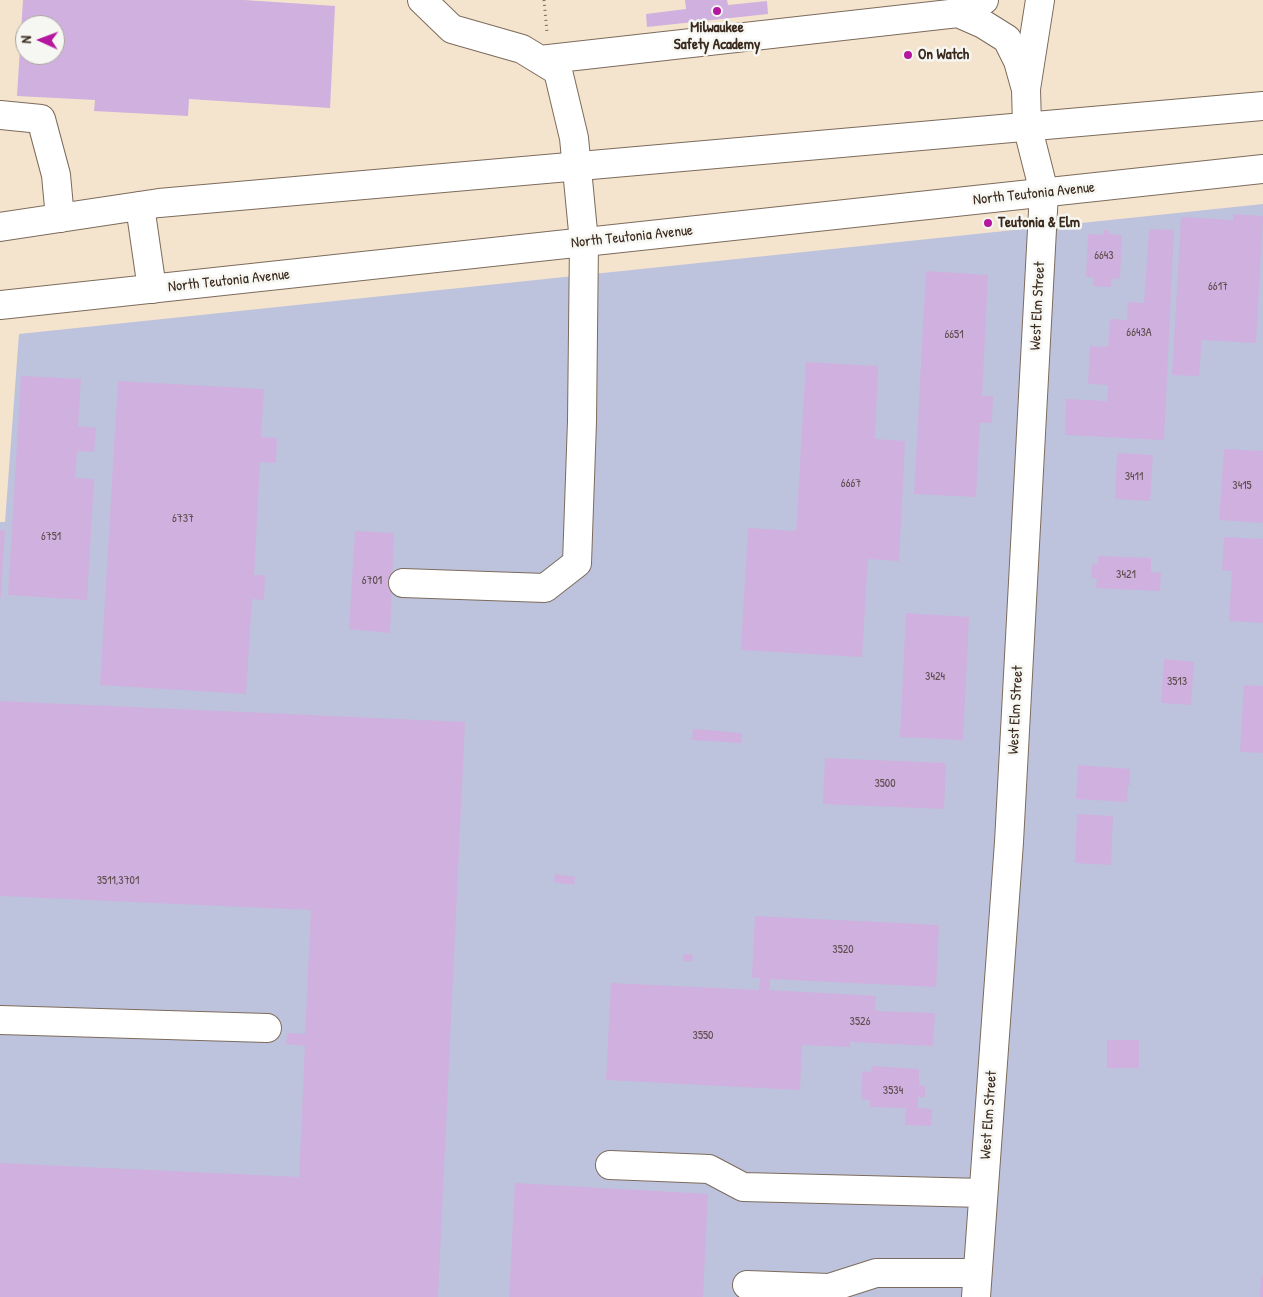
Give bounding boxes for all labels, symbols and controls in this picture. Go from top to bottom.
marker: Milwaukee Safety Academy [711,5,723,17]
north arrow [15,15,65,65]
place label: Milwaukee Safety Academy [674,19,760,54]
text: N [16,35,35,44]
place label: On Watch [918,46,969,64]
marker: On Watch [902,49,914,61]
street label: North Teutonia Avenue [972,179,1096,209]
place label: Teutonia & Elm [998,214,1080,232]
marker: Teutonia & Elm [982,217,994,229]
street label: North Teutonia Avenue [570,222,694,252]
house number: 6643 [1094,249,1114,263]
street label: West Elm Street [1027,261,1049,351]
street label: North Teutonia Avenue [167,266,291,296]
house number: 6617 [1208,280,1228,294]
house number: 6643A [1126,326,1152,340]
house number: 6651 [944,328,964,342]
house number: 3411 [1125,470,1143,484]
house number: 6667 [841,477,861,491]
house number: 3415 [1232,479,1252,493]
house number: 6737 [172,512,194,526]
house number: 6751 [41,530,61,544]
house number: 3421 [1116,568,1136,582]
house number: 6701 [362,574,382,588]
street label: West Elm Street [1005,665,1027,755]
house number: 3424 [925,670,945,684]
house number: 3513 [1167,675,1187,689]
house number: 3500 [874,777,896,791]
house number: 3511,3701 [97,874,139,888]
house number: 3520 [832,943,854,957]
house number: 3526 [850,1015,870,1029]
house number: 3550 [693,1029,713,1043]
street label: West Elm Street [977,1070,1001,1160]
house number: 3534 [883,1084,903,1098]

